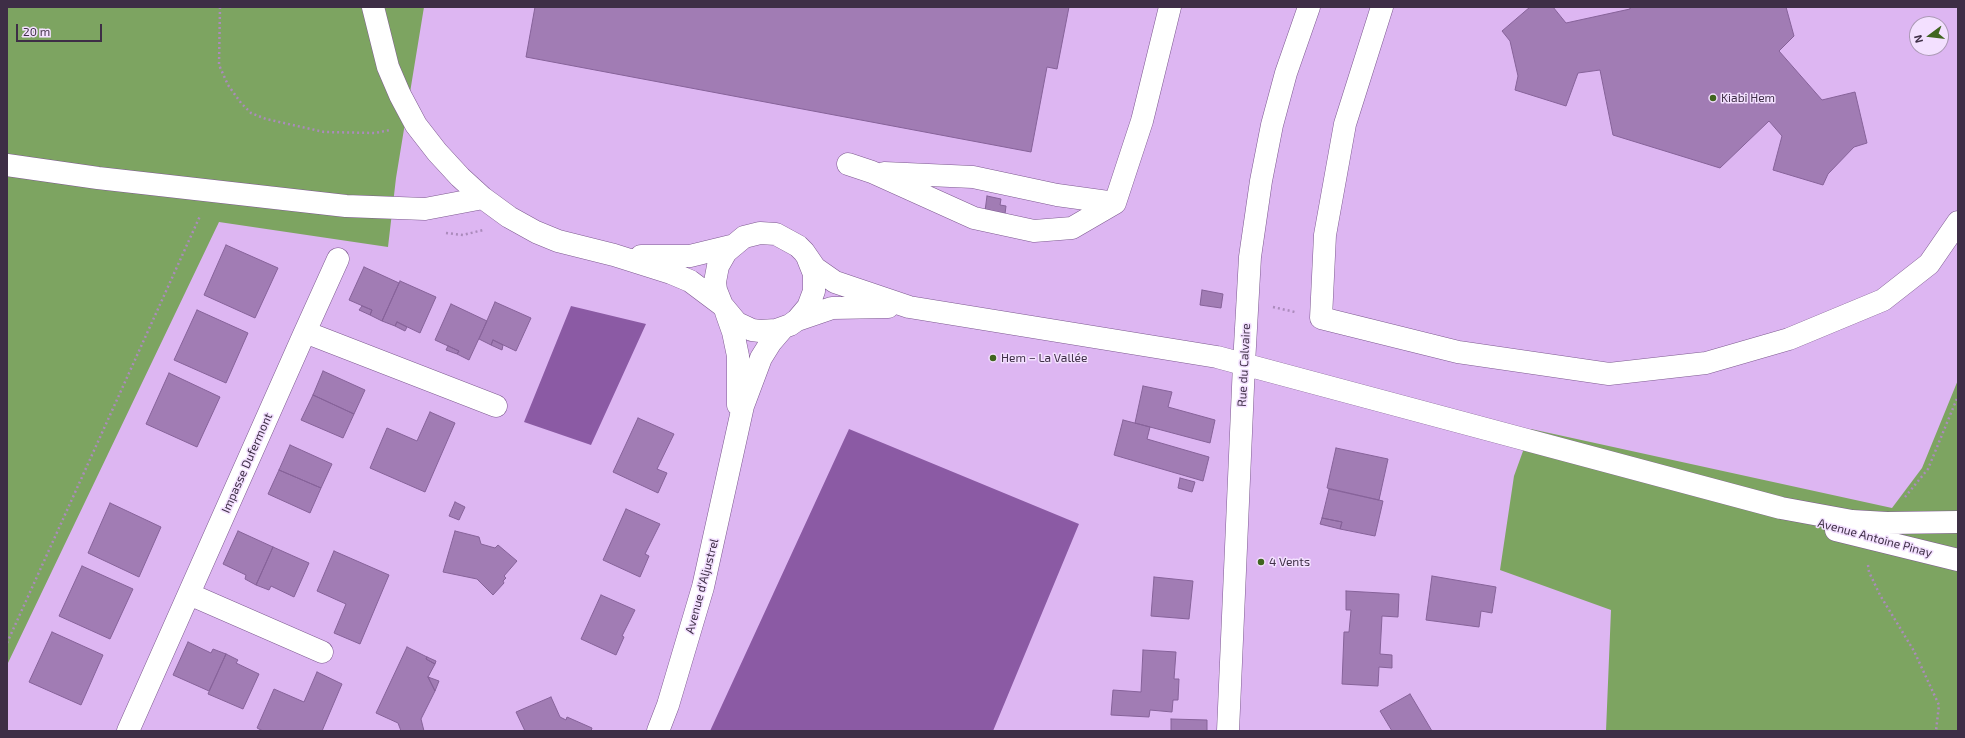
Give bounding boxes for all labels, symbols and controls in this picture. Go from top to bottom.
scale bar [18,16,104,42]
north arrow [1909,16,1949,56]
text: 20 m [23,24,50,38]
text: N [1911,33,1925,45]
place label: Kiabi Hem [1721,91,1775,105]
marker: Kiabi Hem [1708,93,1718,103]
street label: Rue du Calvaire [1235,323,1253,407]
place label: Hem – La Vallée [1001,351,1087,365]
marker: Hem – La Vallée [988,353,998,363]
street label: Impasse Dufermont [218,411,276,515]
street label: Avenue Antoine Pinay [1816,516,1934,560]
street label: Avenue d'Aljustrel [682,537,722,635]
place label: 4 Vents [1269,555,1310,569]
marker: 4 Vents [1256,557,1266,567]

